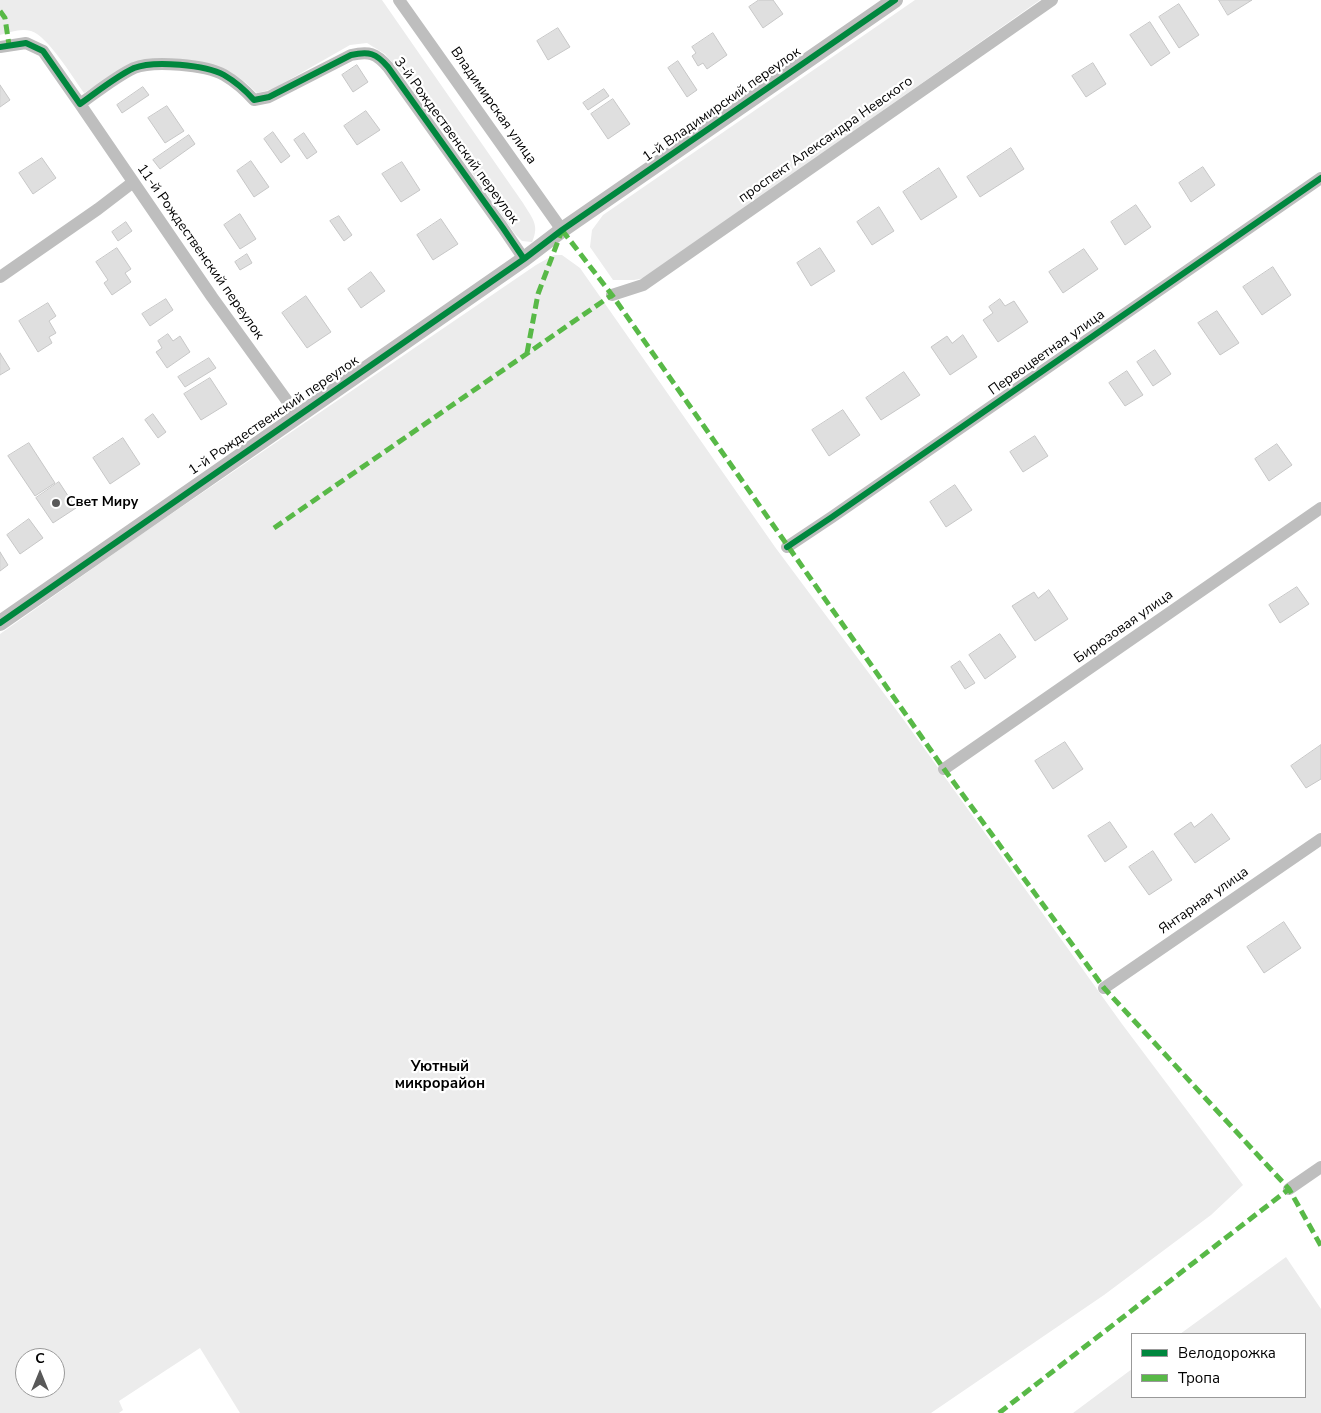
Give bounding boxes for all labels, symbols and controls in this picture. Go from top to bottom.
street label: Владимирская улица [446,44,540,168]
street label: 1-й Владимирский переулок [640,44,804,166]
street label: 3-й Рождественский переулок [390,55,522,227]
street label: проспект Александра Невского [736,73,916,207]
street label: 11-й Рождественский переулок [133,161,267,343]
street label: Первоцветная улица [986,307,1108,399]
street label: 1-й Рождественский переулок [186,353,362,479]
place label: Свет Миру [66,495,138,511]
marker: Свет Миру [50,497,62,509]
street label: Бирюзовая улица [1071,587,1177,667]
street label: Янтарная улица [1156,864,1252,938]
district label: Уютный микрорайон [395,1058,485,1093]
legend [1131,1333,1306,1398]
text: Велодорожка [1178,1343,1276,1363]
north arrow [15,1348,65,1398]
text: С [35,1349,45,1368]
text: Тропа [1178,1368,1220,1388]

